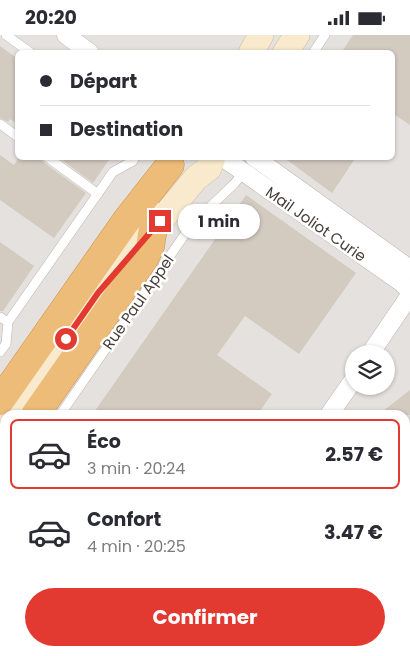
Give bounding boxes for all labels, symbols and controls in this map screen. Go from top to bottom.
text: 20:20 [25,4,77,31]
text: Départ [70,68,137,95]
text: Destination [70,116,183,143]
street label: Mail Joliot Curie [262,181,370,267]
callout: 1 min [178,203,260,239]
route end [149,210,171,232]
text: 1 min [198,210,240,233]
street label: Rue Paul Appel [97,250,179,354]
route start [55,328,77,350]
map controls [345,345,395,395]
button: layers [345,345,395,395]
text: Éco [87,428,121,455]
icon: car [27,432,72,477]
text: 2.57 € [325,441,383,468]
text: 3 min · 20:24 [87,457,185,480]
text: Confort [87,506,161,533]
icon: car [27,510,72,555]
text: 3.47 € [324,519,383,546]
text: 4 min · 20:25 [87,535,186,558]
button: Confirmer [25,588,385,646]

